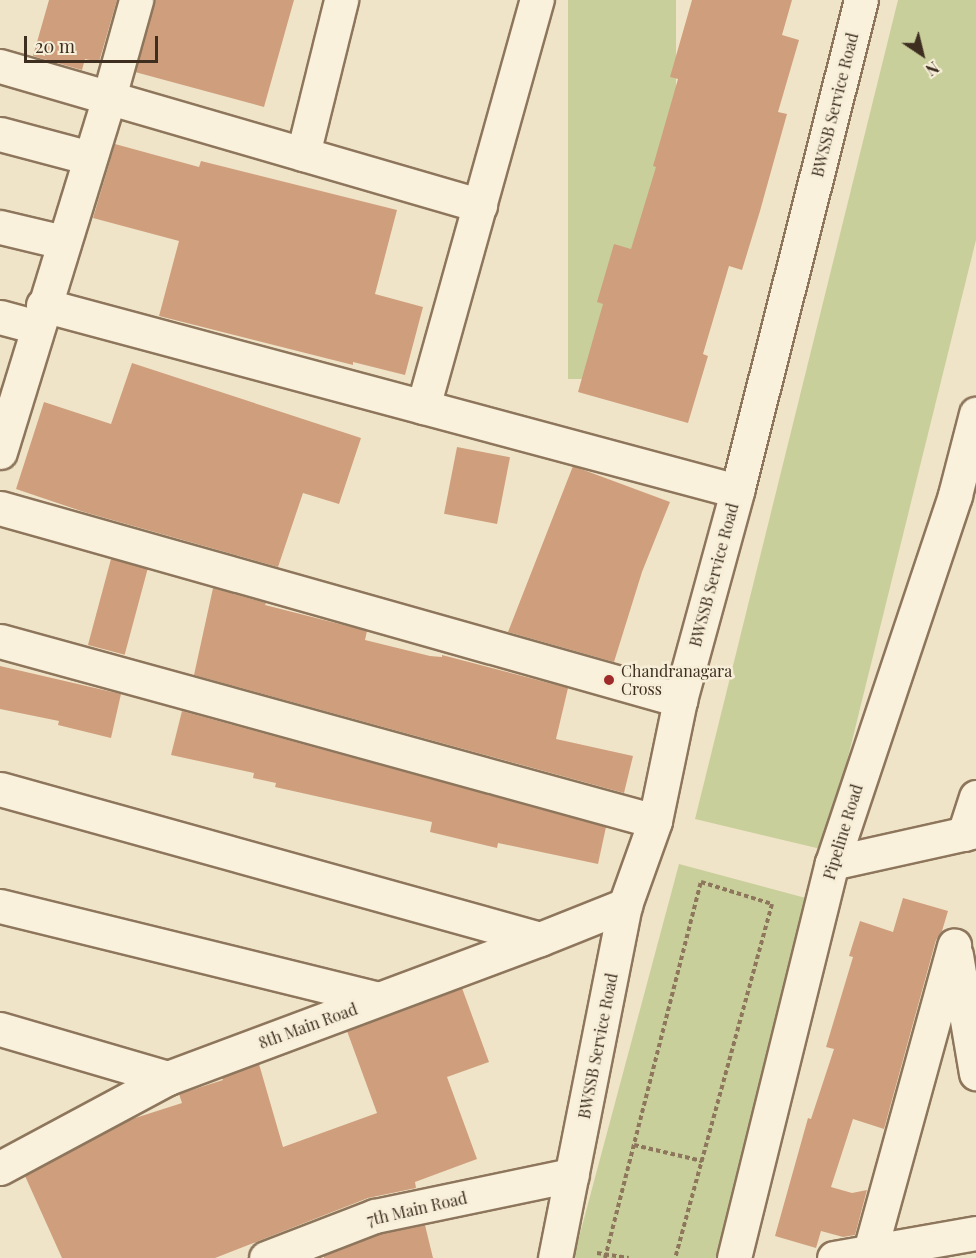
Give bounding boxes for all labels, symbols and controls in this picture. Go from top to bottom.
scale bar [27,24,160,62]
north arrow [892,24,952,84]
street label: BWSSB Service Road [808,31,862,179]
text: 20 m [35,34,75,58]
text: N [922,57,943,81]
street label: BWSSB Service Road [686,501,742,649]
place label: Chandranagara Cross [621,661,732,699]
marker: Chandranagara Cross [602,673,616,687]
street label: Pipeline Road [819,782,867,882]
street label: BWSSB Service Road [574,971,622,1121]
street label: 8th Main Road [256,999,360,1053]
street label: 7th Main Road [365,1188,469,1230]

